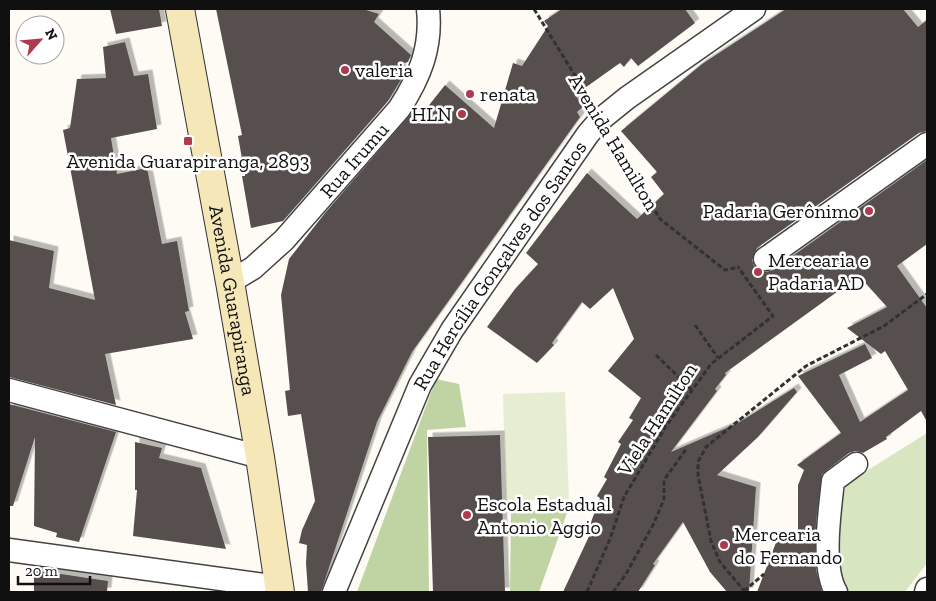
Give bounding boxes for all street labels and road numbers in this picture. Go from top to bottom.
street label: Avenida Hamilton [564,69,665,215]
street label: Rua Irumu [315,117,394,203]
street label: Rua Hercília Gonçalves dos Santos [408,136,592,394]
street label: Avenida Guarapiranga [204,203,261,398]
street label: Viela Hamilton [611,358,702,480]

